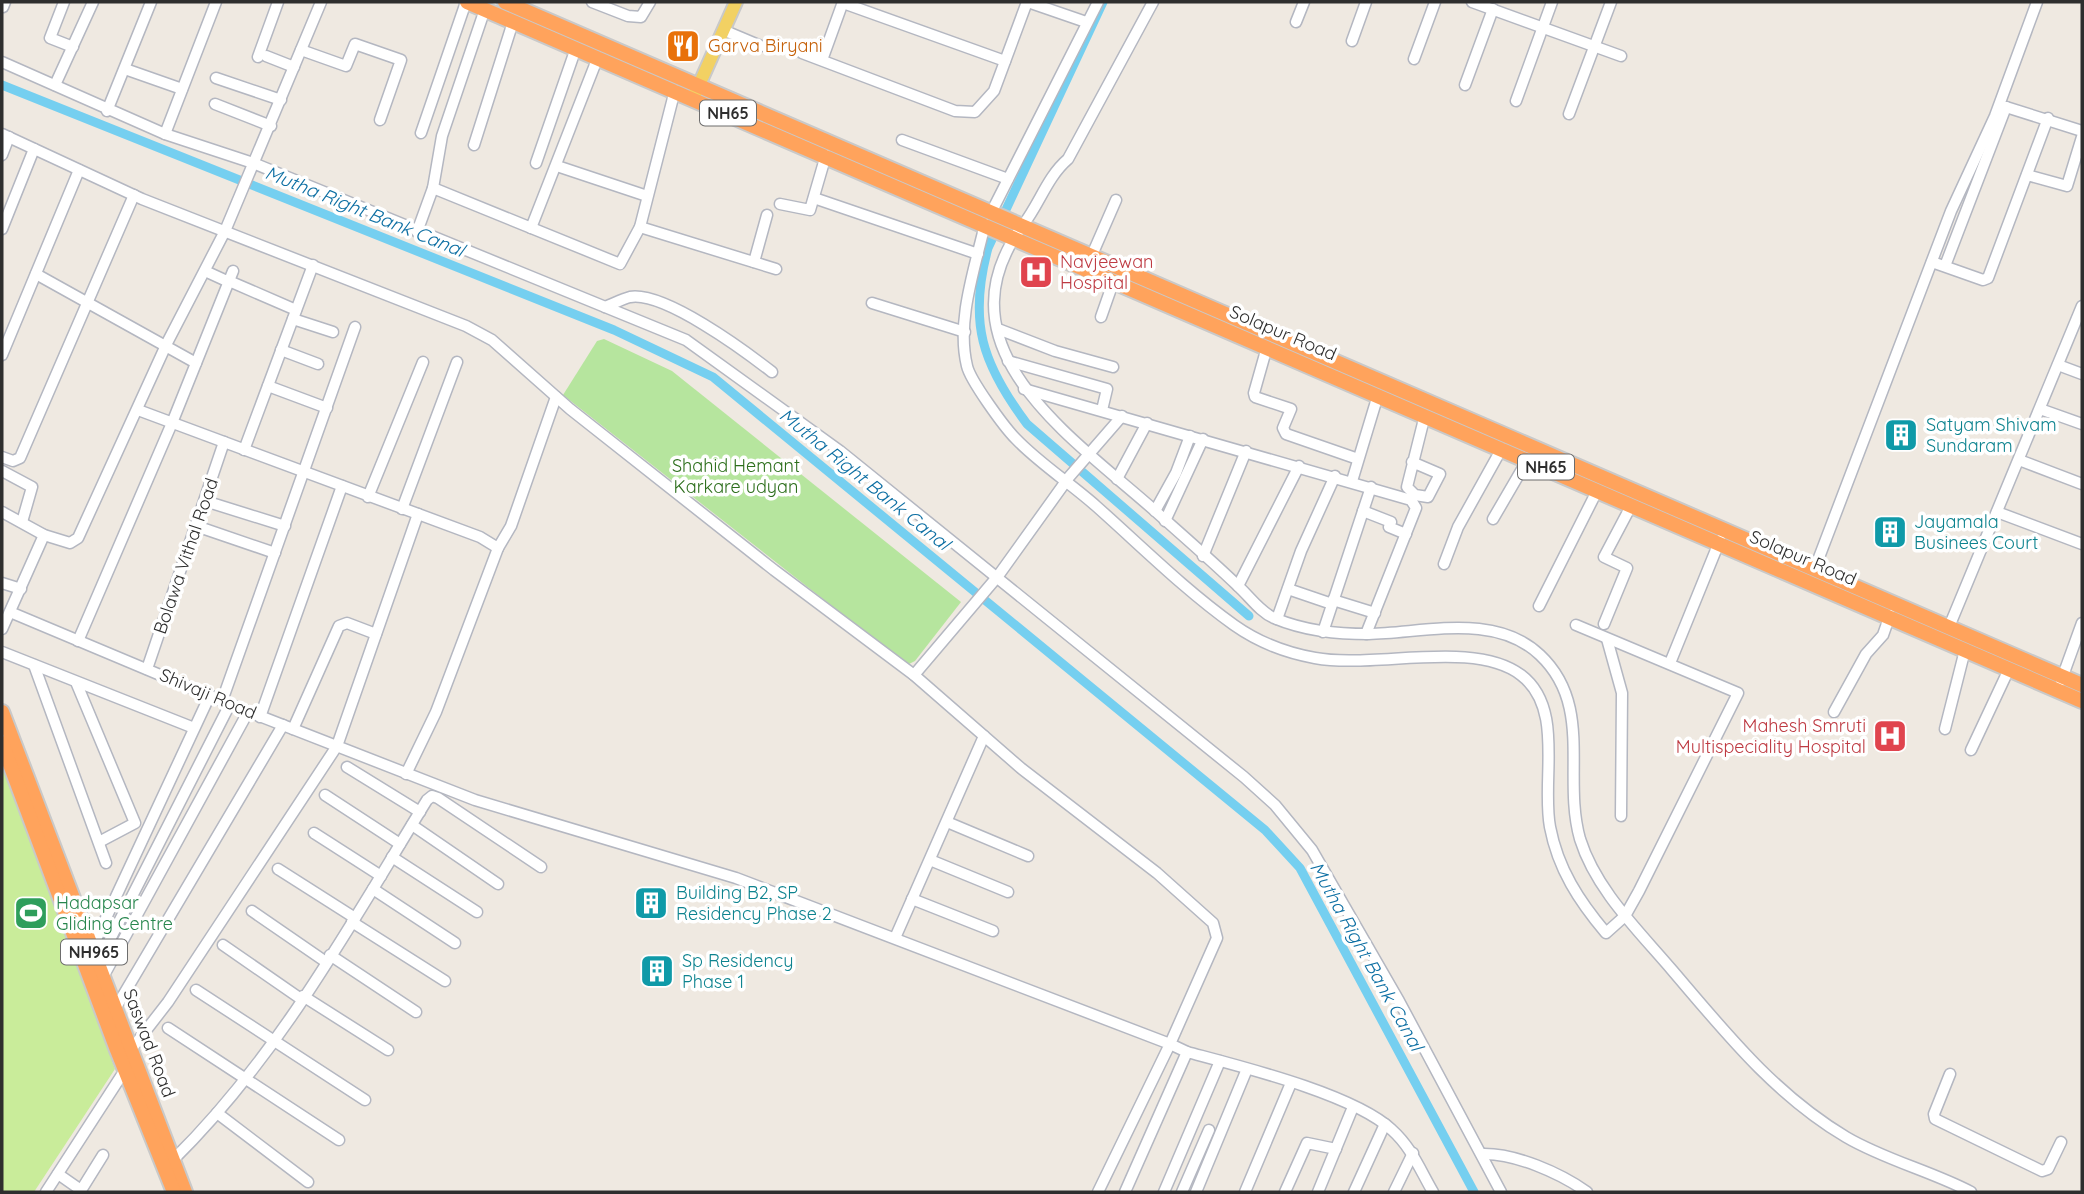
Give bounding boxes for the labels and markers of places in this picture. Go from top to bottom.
restaurant icon: Garva Biryani [664,27,702,65]
place label: Garva Biryani [708,34,823,57]
place label: Navjeewan Hospital [1060,250,1153,294]
hospital icon: Navjeewan Hospital [1017,253,1055,291]
place label: Satyam Shivam Sundaram [1926,413,2057,457]
building icon: Satyam Shivam Sundaram [1882,416,1920,454]
place label: Jayamala Businees Court [1914,510,2038,554]
building icon: Jayamala Businees Court [1871,513,1909,551]
place label: Mahesh Smruti Multispeciality Hospital [1676,714,1866,758]
hospital icon: Mahesh Smruti Multispeciality Hospital [1871,717,1909,755]
place label: Building B2, SP Residency Phase 2 [676,881,832,925]
building icon: Building B2, SP Residency Phase 2 [632,884,670,922]
place label: Hadapsar Gliding Centre [56,891,173,935]
sports icon: Hadapsar Gliding Centre [12,894,50,932]
place label: Sp Residency Phase 1 [682,949,793,993]
building icon: Sp Residency Phase 1 [638,952,676,990]

